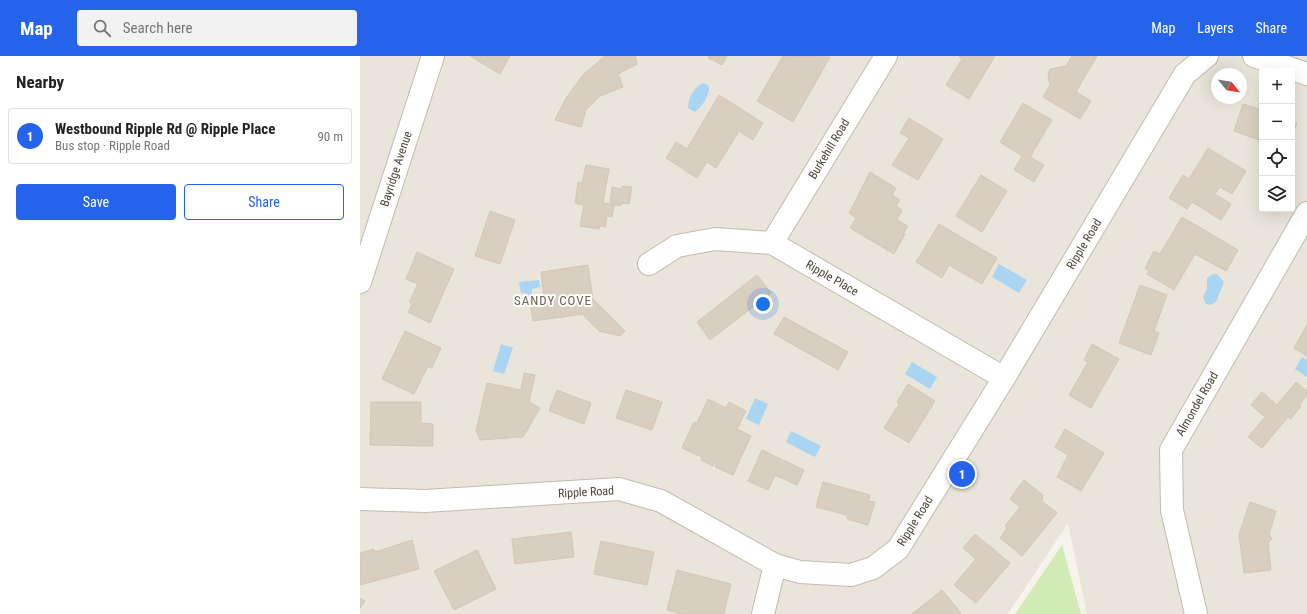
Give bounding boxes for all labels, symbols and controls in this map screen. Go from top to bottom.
search box [77,10,357,46]
text: Map [20,17,53,40]
icon: search [91,17,113,39]
text: Search here [123,19,193,37]
text: Map [1151,20,1175,36]
text: Layers [1197,20,1234,36]
text: Share [1256,20,1287,36]
north arrow [1211,68,1247,104]
map controls [1259,68,1295,212]
button: + [1259,68,1295,104]
text: Nearby [16,72,64,92]
button: − [1259,104,1295,140]
street label: Burkehill Road [806,116,852,182]
text: Westbound Ripple Rd @ Ripple Place [55,120,275,138]
text: 1 [27,129,33,144]
text: 90 m [317,129,343,144]
street label: Bayridge Avenue [377,129,415,208]
text: Bus stop · Ripple Road [55,138,170,153]
button: locate [1259,140,1295,176]
button: layers [1259,176,1295,212]
button: Save [16,184,176,220]
button: Share [184,184,344,220]
street label: Ripple Road [1064,216,1104,272]
street label: Ripple Place [803,257,861,299]
district label: SANDY COVE [514,293,592,308]
your location [753,294,773,314]
street label: Almondel Road [1173,369,1221,439]
pin: 1 [949,459,975,489]
street label: Ripple Road [558,484,614,500]
street label: Ripple Road [894,493,936,549]

